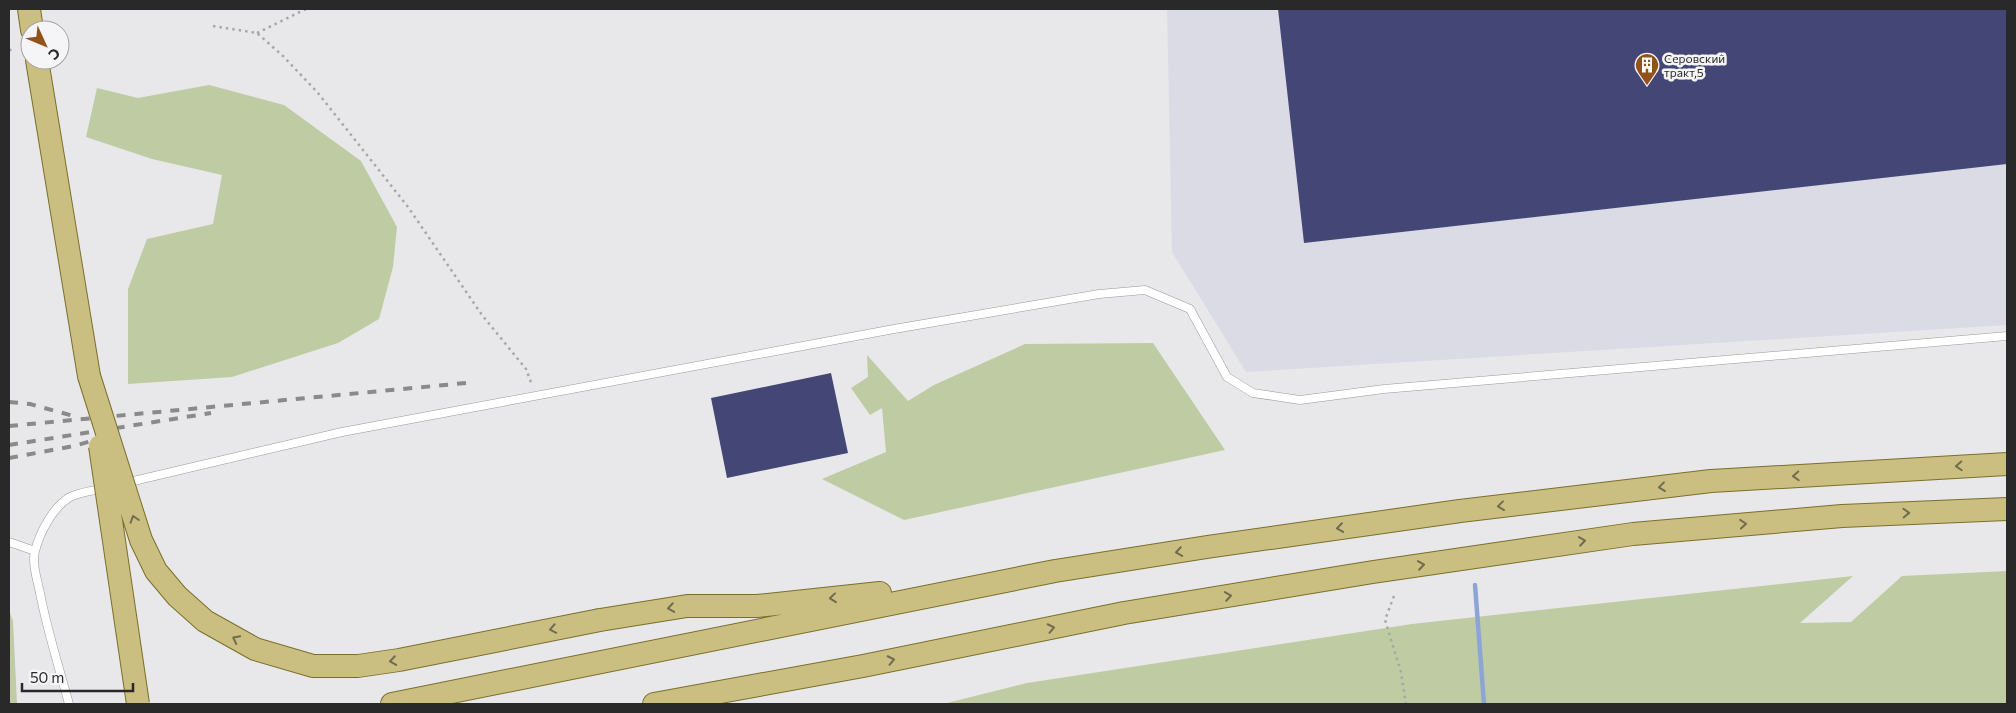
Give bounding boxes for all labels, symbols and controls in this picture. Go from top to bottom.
north arrow [20,20,70,70]
text: С [45,45,64,64]
place label: Серовский тракт,5 [1664,51,1725,79]
building icon: Серовский тракт,5 [1634,52,1660,86]
one-way arrow [1954,461,1962,472]
one-way arrow [1792,470,1800,481]
one-way arrow [1658,481,1666,492]
one-way arrow [1497,500,1505,511]
one-way arrow [1902,508,1910,519]
one-way arrow [130,515,140,524]
one-way arrow [1740,519,1748,530]
one-way arrow [1336,522,1344,533]
one-way arrow [1578,536,1586,547]
one-way arrow [1175,546,1184,556]
one-way arrow [1417,560,1426,570]
one-way arrow [1223,591,1232,601]
one-way arrow [829,592,837,603]
one-way arrow [667,603,675,613]
one-way arrow [1046,623,1055,634]
one-way arrow [548,624,557,634]
one-way arrow [232,635,241,645]
one-way arrow [389,655,397,666]
one-way arrow [887,656,896,666]
scale bar [22,660,134,692]
text: 50 m [30,668,64,686]

